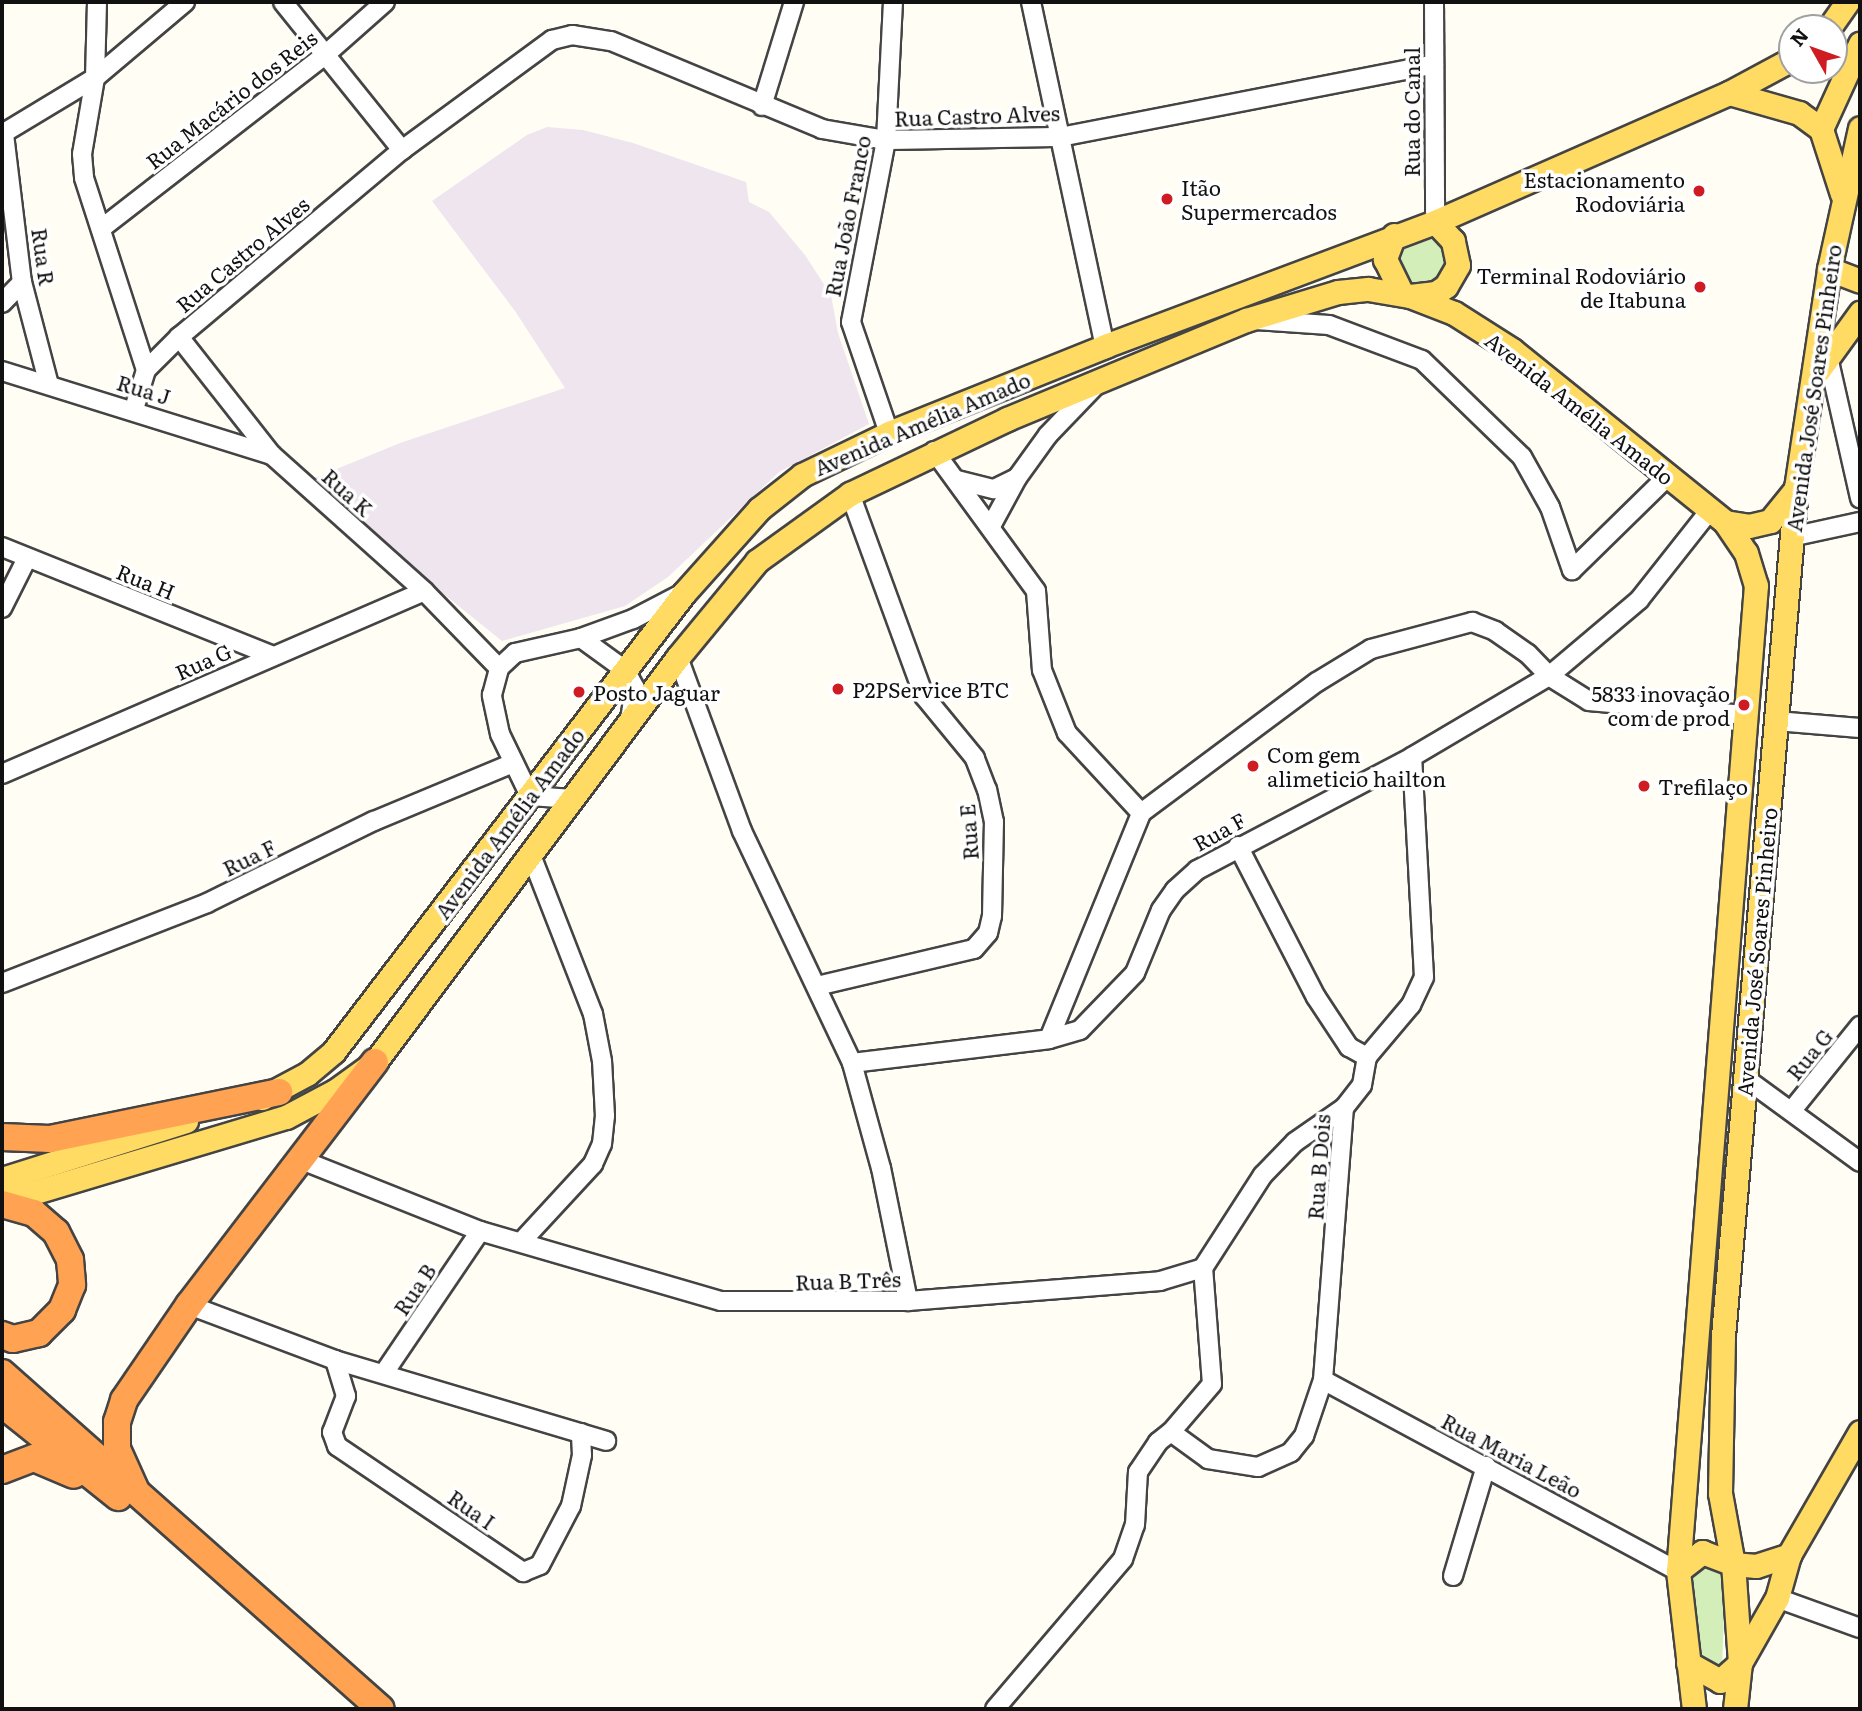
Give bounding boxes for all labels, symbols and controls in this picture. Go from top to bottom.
north arrow [1778,14,1848,84]
text: N [1783,22,1814,52]
street label: Rua Macário dos Reis [140,24,322,174]
street label: Rua do Canal [1398,47,1424,177]
street label: Rua Castro Alves [894,100,1060,130]
street label: Rua João Franco [819,133,875,299]
place label: Estacionamento Rodoviária [1523,166,1685,216]
place label: Itão Supermercados [1181,174,1337,224]
marker: Estacionamento Rodoviária [1691,183,1707,199]
street label: Rua Castro Alves [170,191,314,317]
marker: Itão Supermercados [1159,191,1175,207]
street label: Rua R [27,226,61,288]
street label: Avenida José Soares Pinheiro [1780,243,1846,533]
place label: Terminal Rodoviário de Itabuna [1476,262,1686,312]
marker: Terminal Rodoviário de Itabuna [1692,279,1708,295]
street label: Avenida Amélia Amado [1481,327,1679,489]
street label: Avenida Amélia Amado [810,366,1034,480]
street label: Rua J [114,369,174,409]
street label: Rua K [318,463,378,521]
street label: Rua H [113,558,179,604]
street label: Rua G [171,638,235,684]
place label: P2PService BTC [852,676,1009,702]
place label: Posto Jaguar [593,679,720,705]
place label: 5833 inovação com de prod [1591,680,1730,730]
marker: P2PService BTC [830,681,846,697]
marker: Posto Jaguar [571,684,587,700]
marker: 5833 inovação com de prod [1736,697,1752,713]
street label: Avenida Amélia Amado [429,723,589,923]
place label: Com gem alimeticio hailton [1267,741,1446,791]
marker: Com gem alimeticio hailton [1245,758,1261,774]
place label: Trefilaço [1658,773,1748,799]
marker: Trefilaço [1636,778,1652,794]
street label: Rua E [953,803,983,861]
street label: Rua F [1188,806,1250,856]
street label: Avenida José Soares Pinheiro [1731,806,1781,1098]
street label: Rua F [218,833,280,881]
street label: Rua G [1781,1023,1837,1085]
street label: Rua B Dois [1302,1113,1334,1221]
street label: Rua B [388,1258,440,1320]
street label: Rua B Três [795,1266,901,1294]
street label: Rua Maria Leão [1438,1407,1586,1503]
street label: Rua I [444,1484,500,1534]

